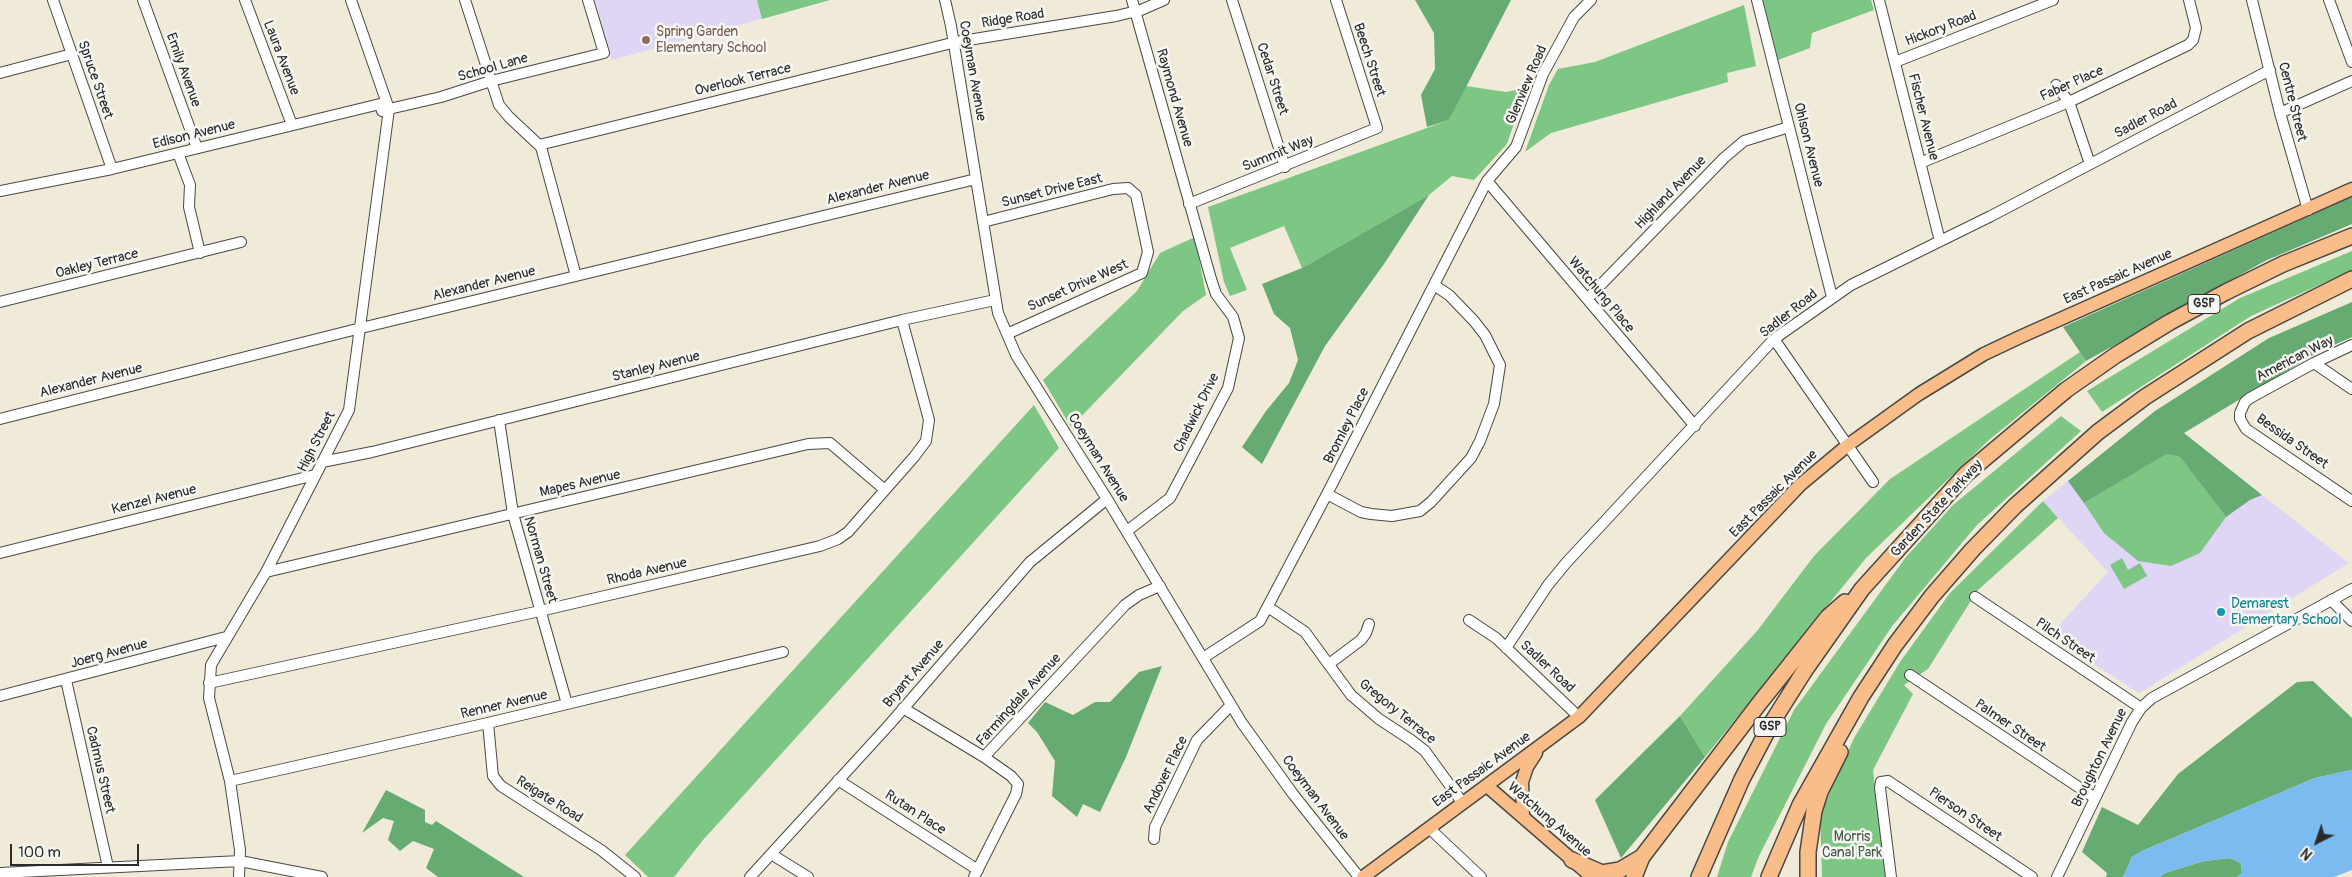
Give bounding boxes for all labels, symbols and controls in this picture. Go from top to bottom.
street label: Ridge Road [980,6,1046,32]
street label: Hickory Road [1903,8,1979,50]
street label: Laura Avenue [259,18,303,98]
street label: Coeyman Avenue [955,20,989,122]
street label: Beech Street [1349,21,1389,99]
place label: Spring Garden Elementary School [656,24,767,56]
street label: Emily Avenue [162,31,204,109]
marker: Spring Garden Elementary School [640,34,652,46]
street label: Spruce Street [74,39,116,121]
street label: Cedar Street [1252,41,1292,117]
street label: Glenview Road [1503,43,1551,127]
street label: Raymond Avenue [1152,47,1196,149]
street label: School Lane [456,50,530,86]
street label: Overlook Terrace [693,60,793,100]
street label: Centre Street [2274,61,2310,143]
street label: Faber Place [2038,63,2106,105]
street label: Fischer Avenue [1904,72,1942,162]
street label: Sadler Road [2112,95,2180,143]
street label: Ohlson Avenue [1789,101,1827,189]
street label: Edison Avenue [151,117,237,153]
street label: Summit Way [1240,132,1316,176]
street label: Highland Avenue [1632,153,1710,233]
street label: Alexander Avenue [825,167,931,209]
street label: Sunset Drive East [1000,170,1104,212]
street label: Oakley Terrace [54,246,140,282]
street label: East Passaic Avenue [2061,246,2175,308]
street label: Watchung Place [1564,254,1638,336]
street label: Sunset Drive West [1025,256,1131,316]
street label: Alexander Avenue [431,263,537,305]
street label: Sadler Road [1757,286,1821,342]
road number: GSP [2188,294,2220,314]
street label: American Way [2254,332,2336,386]
street label: Stanley Avenue [610,348,702,386]
street label: Alexander Avenue [38,360,144,402]
street label: Chadwick Drive [1171,370,1223,456]
street label: Bromley Place [1321,385,1373,467]
street label: High Street [295,409,339,475]
street label: Coeyman Avenue [1064,410,1132,506]
street label: Bessida Street [2253,411,2331,473]
street label: East Passaic Avenue [1727,447,1821,541]
street label: Garden State Parkway [1888,457,1986,561]
street label: Mapes Avenue [538,467,622,501]
street label: Kenzel Avenue [110,481,198,519]
street label: Norman Street [520,515,560,605]
street label: Rhoda Avenue [605,555,689,589]
place label: Demarest Elementary School [2231,596,2342,628]
marker: Demarest Elementary School [2215,606,2227,618]
street label: Pilch Street [2032,615,2098,667]
street label: Joerg Avenue [69,636,149,672]
street label: Bryant Avenue [880,637,948,711]
street label: Sadler Road [1516,637,1578,697]
street label: Farmingdale Avenue [973,650,1065,750]
street label: Gregory Terrace [1355,676,1439,748]
street label: Renner Avenue [459,687,549,723]
street label: Palmer Street [1971,696,2049,756]
street label: Broughton Avenue [2069,706,2131,810]
road number: GSP [1754,718,1786,736]
street label: Cadmus Street [82,725,118,815]
street label: East Passaic Avenue [1430,729,1534,811]
street label: Andover Place [1140,734,1192,816]
street label: Coeyman Avenue [1278,752,1352,844]
street label: Reigate Road [513,773,585,827]
street label: Watchung Avenue [1504,779,1594,861]
street label: Pierson Street [1925,784,2005,846]
street label: Rutan Place [881,787,949,839]
north arrow [2292,817,2342,867]
park label: Morris Canal Park [1822,829,1882,862]
scale bar [12,834,141,866]
text: 100 m [18,843,61,862]
text: N [2298,844,2316,863]

